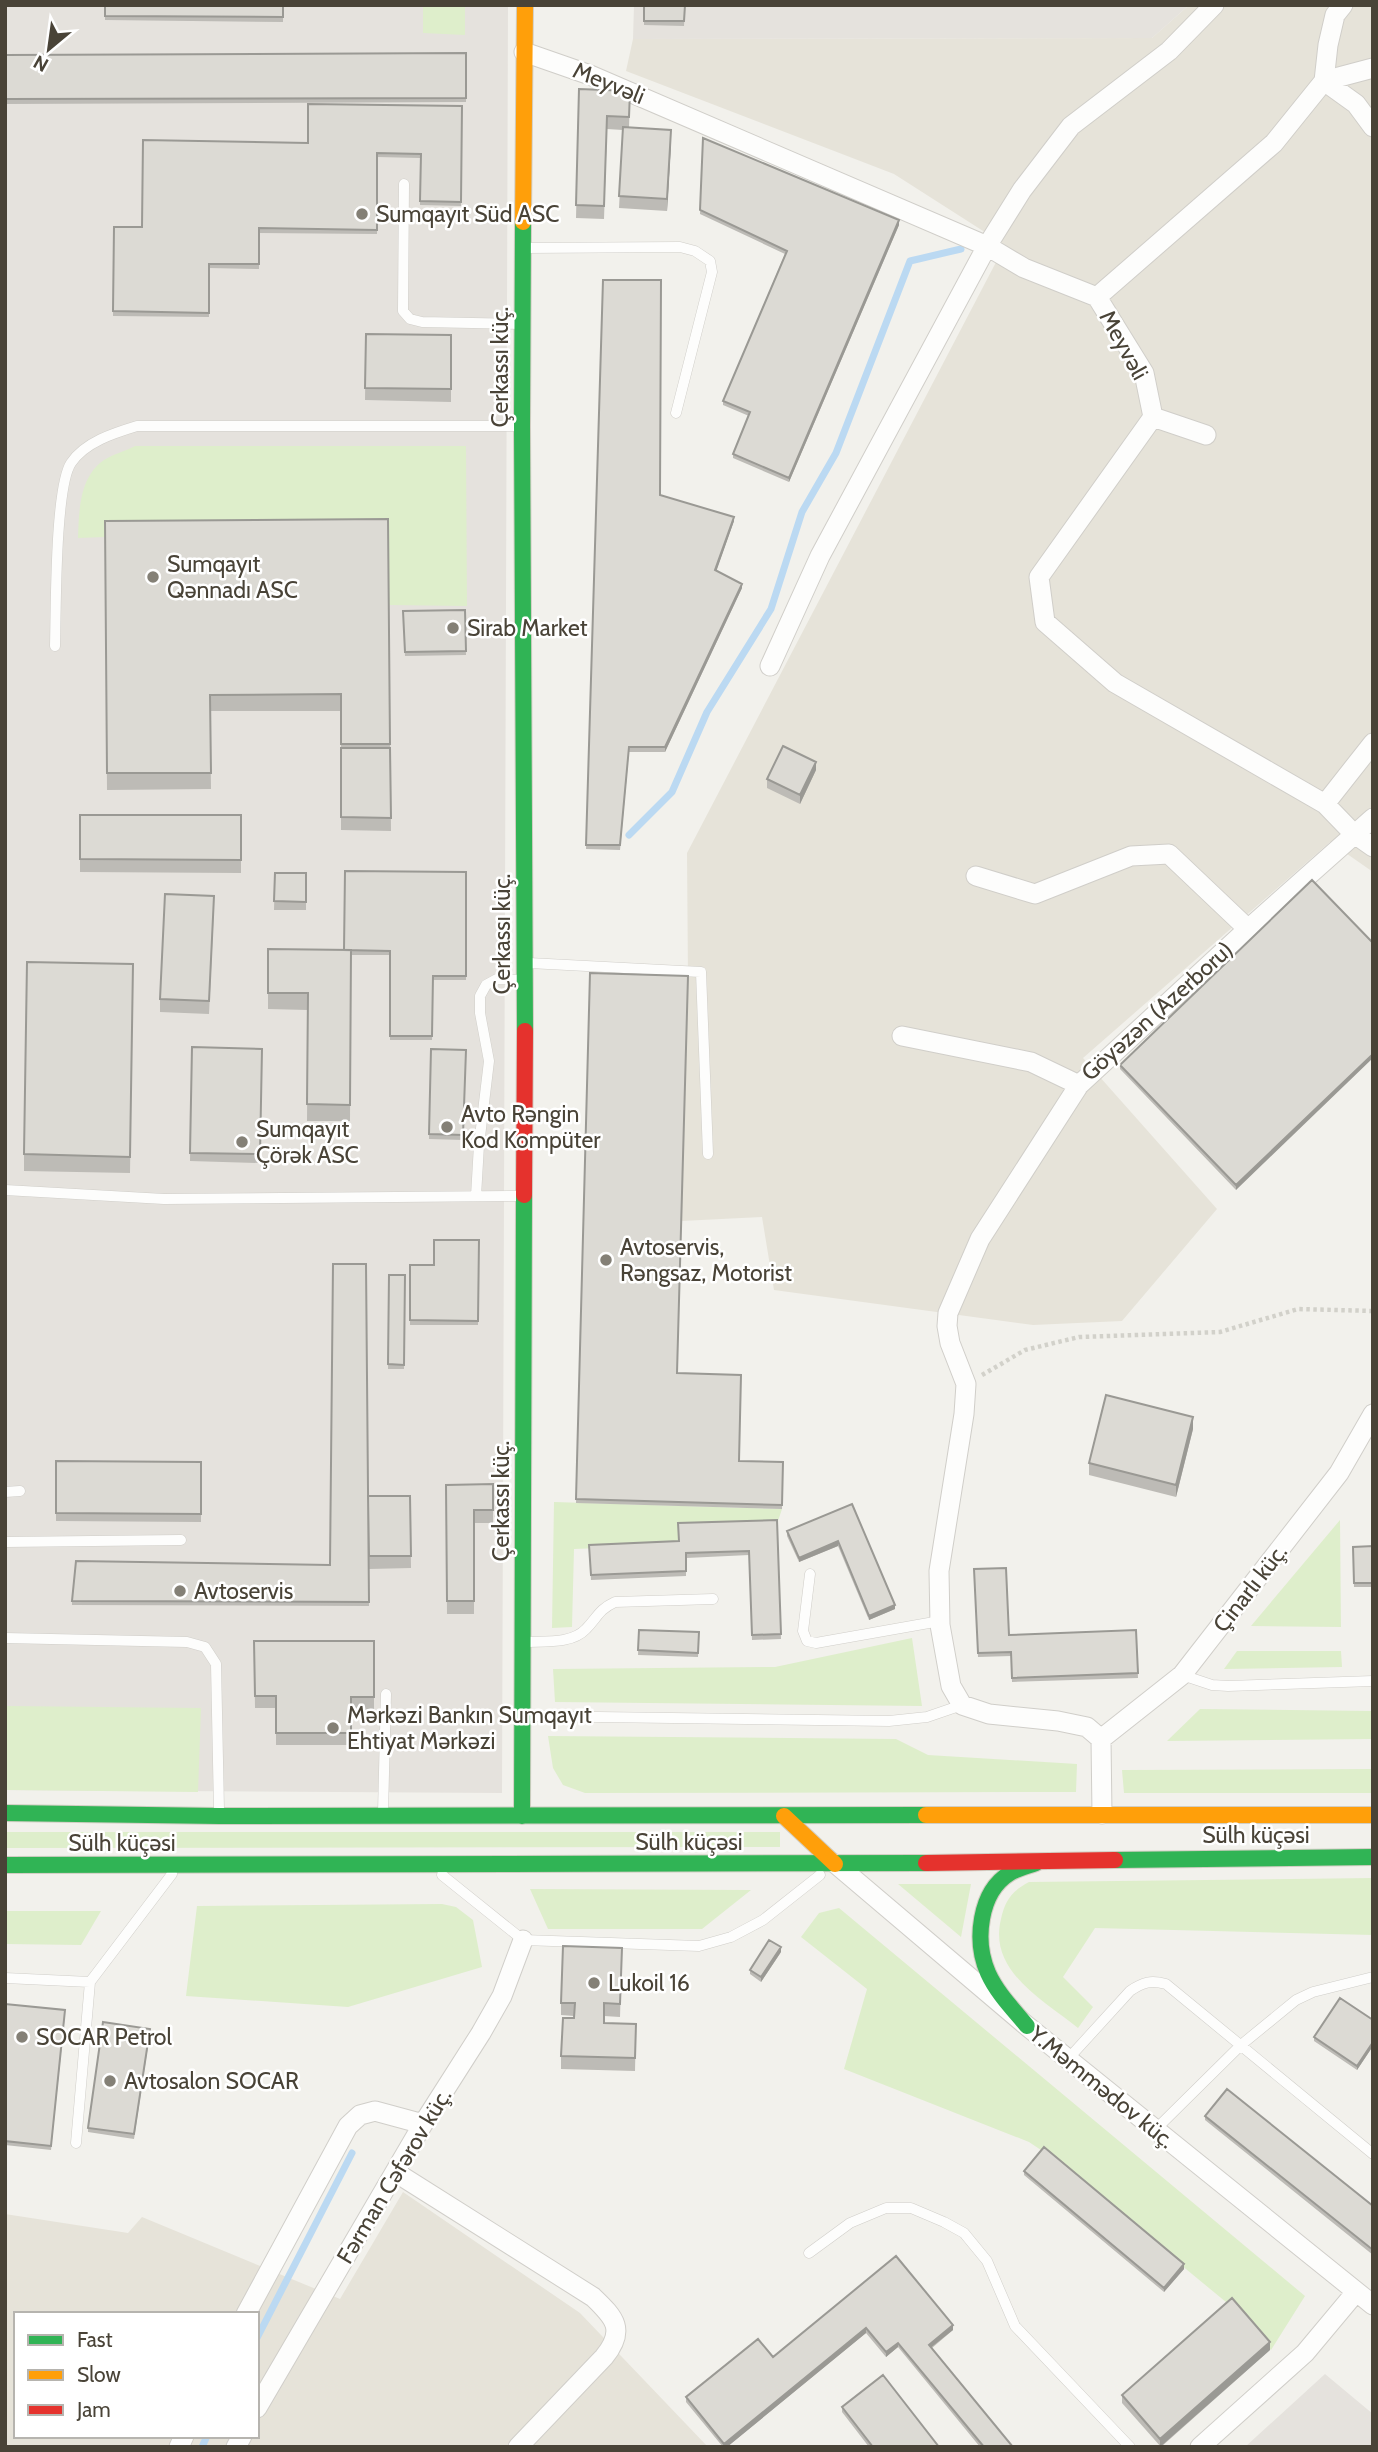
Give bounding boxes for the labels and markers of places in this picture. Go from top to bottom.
place label: Sumqayıt Süd ASC [376,200,559,228]
marker: Sumqayıt Süd ASC [354,206,370,222]
place label: Sumqayıt Qənnadı ASC [167,550,298,604]
marker: Sumqayıt Qənnadı ASC [145,569,161,585]
place label: Sirab Market [467,614,588,642]
marker: Sirab Market [445,620,461,636]
place label: Avto Rəngin Kod Kompüter [461,1100,601,1154]
place label: Sumqayıt Çörək ASC [256,1115,359,1169]
marker: Avto Rəngin Kod Kompüter [439,1119,455,1135]
marker: Sumqayıt Çörək ASC [234,1134,250,1150]
place label: Avtoservis, Rəngsaz, Motorist [620,1233,792,1287]
marker: Avtoservis, Rəngsaz, Motorist [598,1252,614,1268]
place label: Avtoservis [194,1577,293,1605]
marker: Avtoservis [172,1583,188,1599]
place label: Mərkəzi Bankın Sumqayıt Ehtiyat Mərkəzi [347,1701,592,1755]
marker: Mərkəzi Bankın Sumqayıt Ehtiyat Mərkəzi [325,1720,341,1736]
place label: Lukoil 16 [608,1969,690,1997]
marker: Lukoil 16 [586,1975,602,1991]
place label: SOCAR Petrol [36,2023,173,2051]
marker: SOCAR Petrol [14,2029,30,2045]
place label: Avtosalon SOCAR [124,2067,299,2095]
marker: Avtosalon SOCAR [102,2073,118,2089]

